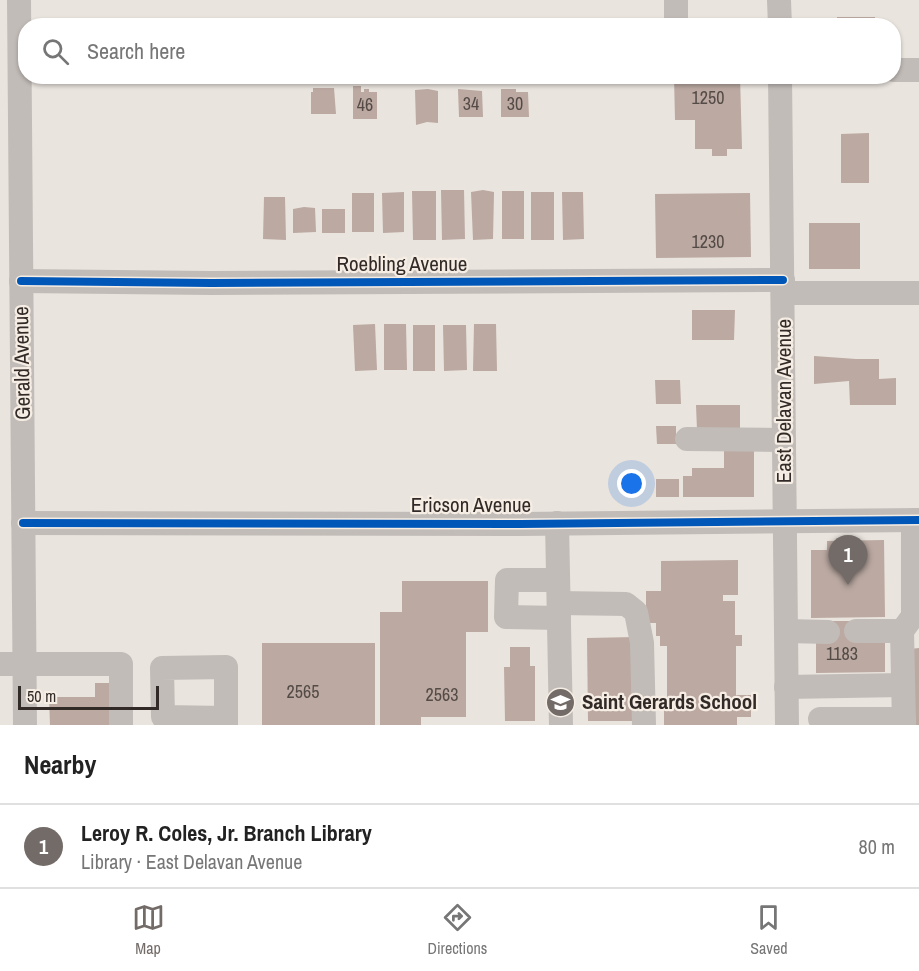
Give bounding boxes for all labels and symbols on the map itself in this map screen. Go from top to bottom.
house number: 1250 [692,85,724,110]
house number: 34 [463,91,479,116]
house number: 30 [507,91,523,116]
house number: 46 [357,92,373,117]
house number: 1230 [692,229,724,254]
street label: Roebling Avenue [337,249,467,278]
street label: Gerald Avenue [6,306,37,420]
street label: East Delavan Avenue [769,319,798,483]
your location [617,469,646,498]
street label: Ericson Avenue [411,490,531,519]
pin: 1 [828,536,868,585]
house number: 1183 [826,641,858,666]
house number: 2565 [287,679,319,704]
house number: 2563 [426,682,458,707]
scale bar [18,683,159,710]
school or university icon: Saint Gerards School [545,686,577,718]
place label: Saint Gerards School [582,687,757,716]

